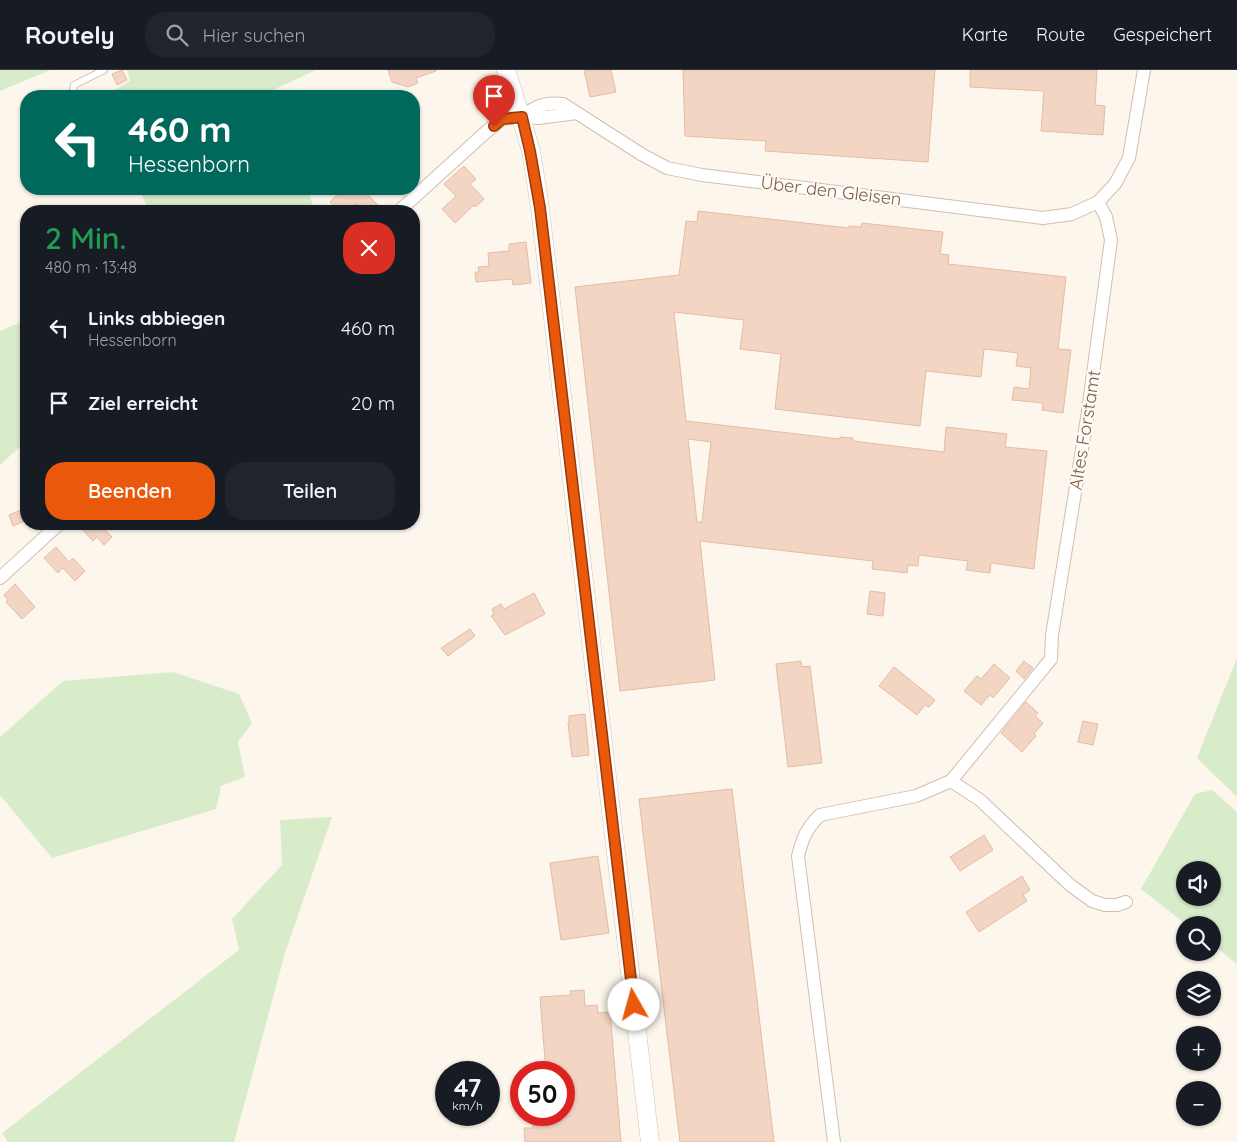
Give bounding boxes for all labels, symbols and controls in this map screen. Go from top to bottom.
search box [145,12,495,57]
text: Routely [25,20,115,50]
icon: search [163,21,191,49]
text: Hier suchen [203,23,306,47]
text: Karte [962,23,1008,46]
text: Route [1036,23,1085,46]
text: Gespeichert [1113,23,1212,46]
pin [473,75,515,126]
icon: arrive [480,82,508,110]
text: 460 m [128,107,232,151]
icon: left [45,110,110,175]
text: Hessenborn [128,150,250,178]
street label: Über den Gleisen [759,170,903,211]
text: 2 Min. [45,219,126,257]
button: close [343,222,395,274]
text: 480 m · 13:48 [45,257,137,277]
text: Links abbiegen [88,306,225,330]
icon: left [45,314,73,342]
text: 460 m [341,316,395,340]
text: Hessenborn [88,330,177,350]
street label: Altes Forstamt [1064,368,1105,491]
icon: arrive [45,389,73,417]
text: Ziel erreicht [88,391,198,415]
text: 20 m [351,391,395,415]
button: Beenden [45,462,215,520]
button: Teilen [225,462,395,520]
map controls [1176,861,1221,1126]
button: sound [1176,861,1221,906]
button: search [1176,916,1221,961]
button: layers [1176,971,1221,1016]
position arrow [607,978,659,1030]
button: + [1176,1026,1221,1071]
speed limit sign: 50 [510,1061,575,1126]
text: 47 [454,1072,481,1103]
button: − [1176,1081,1221,1126]
text: km/h [452,1098,483,1113]

